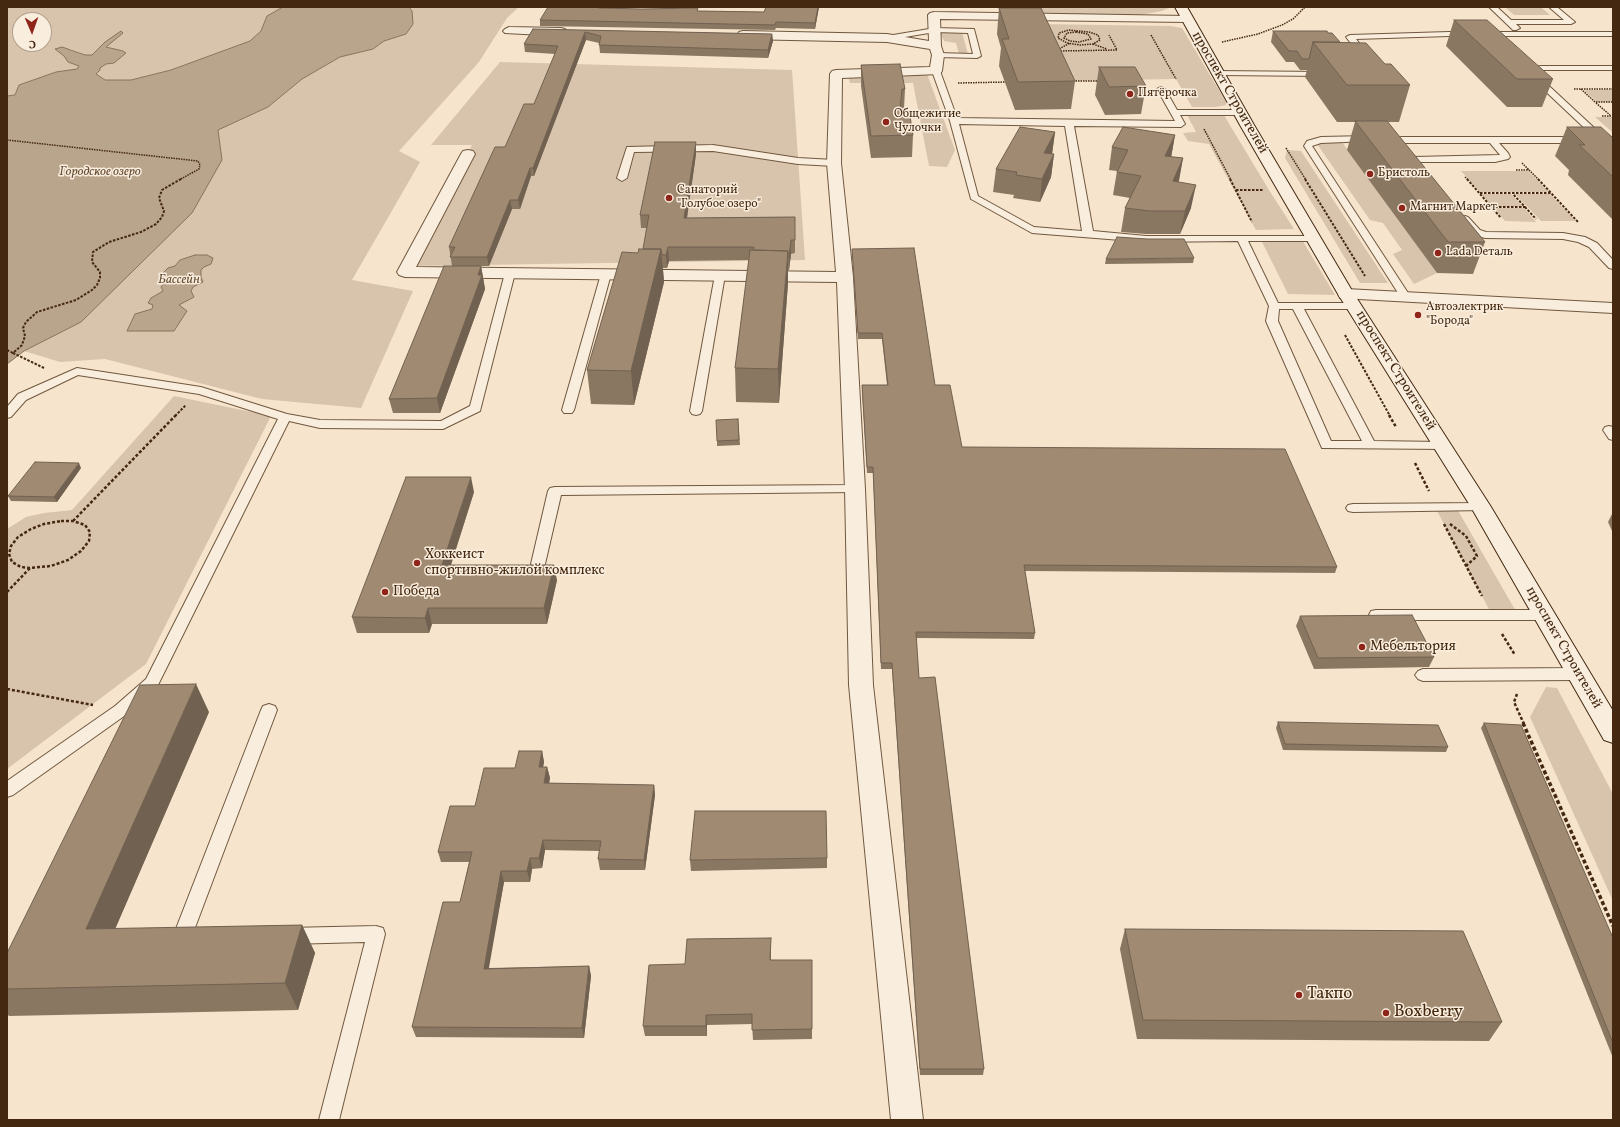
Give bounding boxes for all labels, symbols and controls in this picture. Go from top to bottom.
north arrow [12,12,52,52]
street label: проспект Строителей [1187,29,1271,157]
text: С [29,36,36,51]
place label: Пятёрочка [1138,87,1197,101]
marker: Пятёрочка [1125,89,1135,99]
place label: Общежитие Чулочки [894,108,961,136]
marker: Общежитие Чулочки [881,117,891,127]
water label: Городское озеро [59,165,141,181]
place label: Бристоль [1378,167,1430,181]
marker: Бристоль [1365,169,1375,179]
place label: Санаторий "Голубое озеро" [677,184,761,212]
marker: Санаторий "Голубое озеро" [664,193,674,203]
place label: Магнит Маркет [1410,201,1497,215]
marker: Магнит Маркет [1397,203,1407,213]
place label: Lada Dеталь [1446,246,1513,260]
marker: Lada Dеталь [1433,248,1443,258]
water label: Бассейн [158,273,200,289]
place label: Автоэлектрик "Борода" [1426,301,1503,329]
street label: проспект Строителей [1351,308,1439,434]
marker: Автоэлектрик "Борода" [1413,310,1423,320]
place label: Хоккеист спортивно-жилой комплекс [425,547,605,580]
marker: Хоккеист спортивно-жилой комплекс [412,558,422,568]
place label: Победа [393,584,440,600]
street label: проспект Строителей [1521,584,1605,712]
marker: Победа [380,587,390,597]
place label: Мебельтория [1370,639,1456,655]
marker: Мебельтория [1357,642,1367,652]
place label: Такпо [1307,985,1352,1005]
marker: Такпо [1294,990,1304,1000]
place label: Boxberry [1394,1003,1463,1023]
marker: Boxberry [1381,1008,1391,1018]

